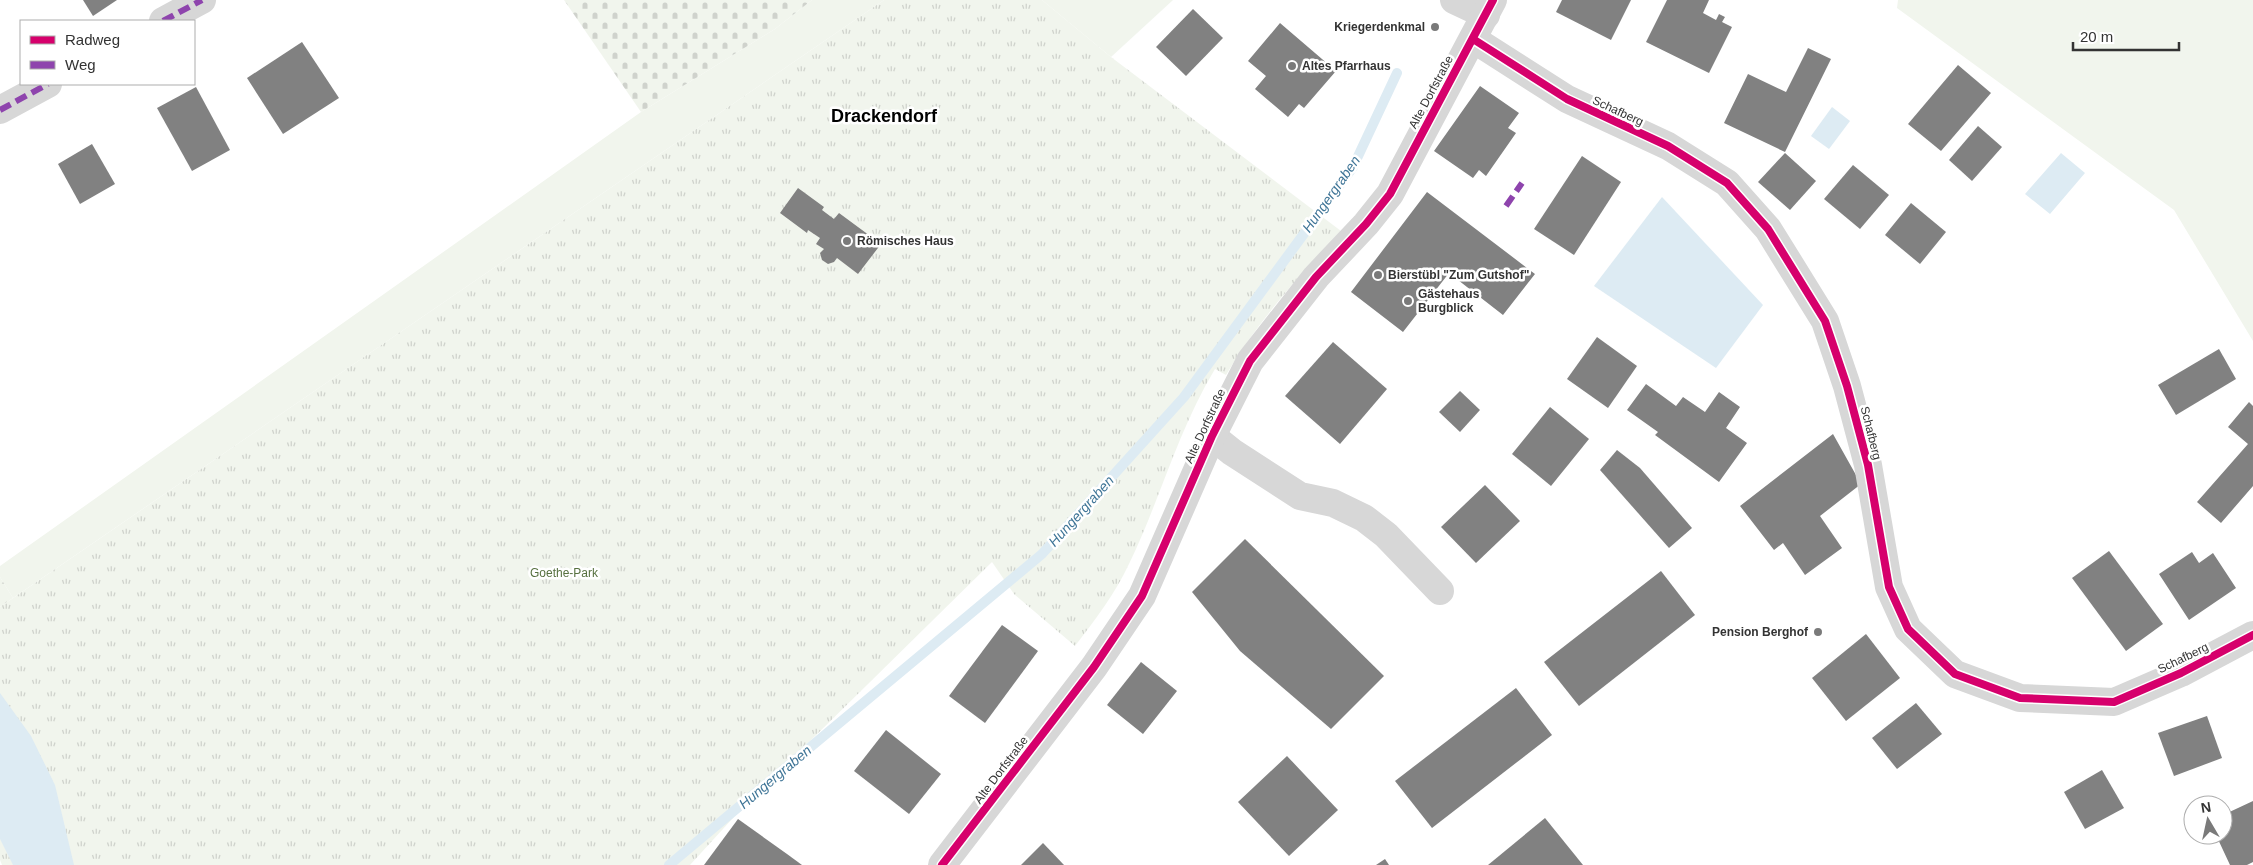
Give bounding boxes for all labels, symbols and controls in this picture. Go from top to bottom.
legend [20,20,195,85]
place label: Kriegerdenkmal [1334,20,1425,34]
scale bar [2073,20,2179,52]
marker: Kriegerdenkmal [1429,21,1441,33]
text: 20 m [2080,28,2113,45]
text: Radweg [65,31,120,48]
street label: Alte Dorfstraße [1406,53,1456,131]
text: Weg [65,56,96,73]
place label: Altes Pfarrhaus [1302,59,1391,73]
marker: Altes Pfarrhaus [1286,60,1298,72]
street label: Schafberg [1590,93,1646,129]
district label: Drackendorf [831,106,938,126]
water label: Hungergraben [1299,153,1363,235]
place label: Römisches Haus [857,234,954,248]
marker: Römisches Haus [841,235,853,247]
place label: Bierstübl "Zum Gutshof" [1388,268,1529,282]
marker: Bierstübl "Zum Gutshof" [1372,269,1384,281]
place label: Gästehaus Burgblick [1418,287,1480,315]
marker: Gästehaus Burgblick [1402,295,1414,307]
street label: Alte Dorfstraße [1182,386,1229,466]
street label: Schafberg [1858,405,1884,461]
water label: Hungergraben [1045,472,1117,550]
park label: Goethe-Park [530,566,599,580]
place label: Pension Berghof [1712,625,1809,639]
marker: Pension Berghof [1812,626,1824,638]
street label: Schafberg [2155,640,2211,676]
street label: Alte Dorfstraße [971,733,1031,806]
water label: Hungergraben [736,742,815,812]
north arrow [2183,795,2233,845]
text: N [2200,798,2212,816]

